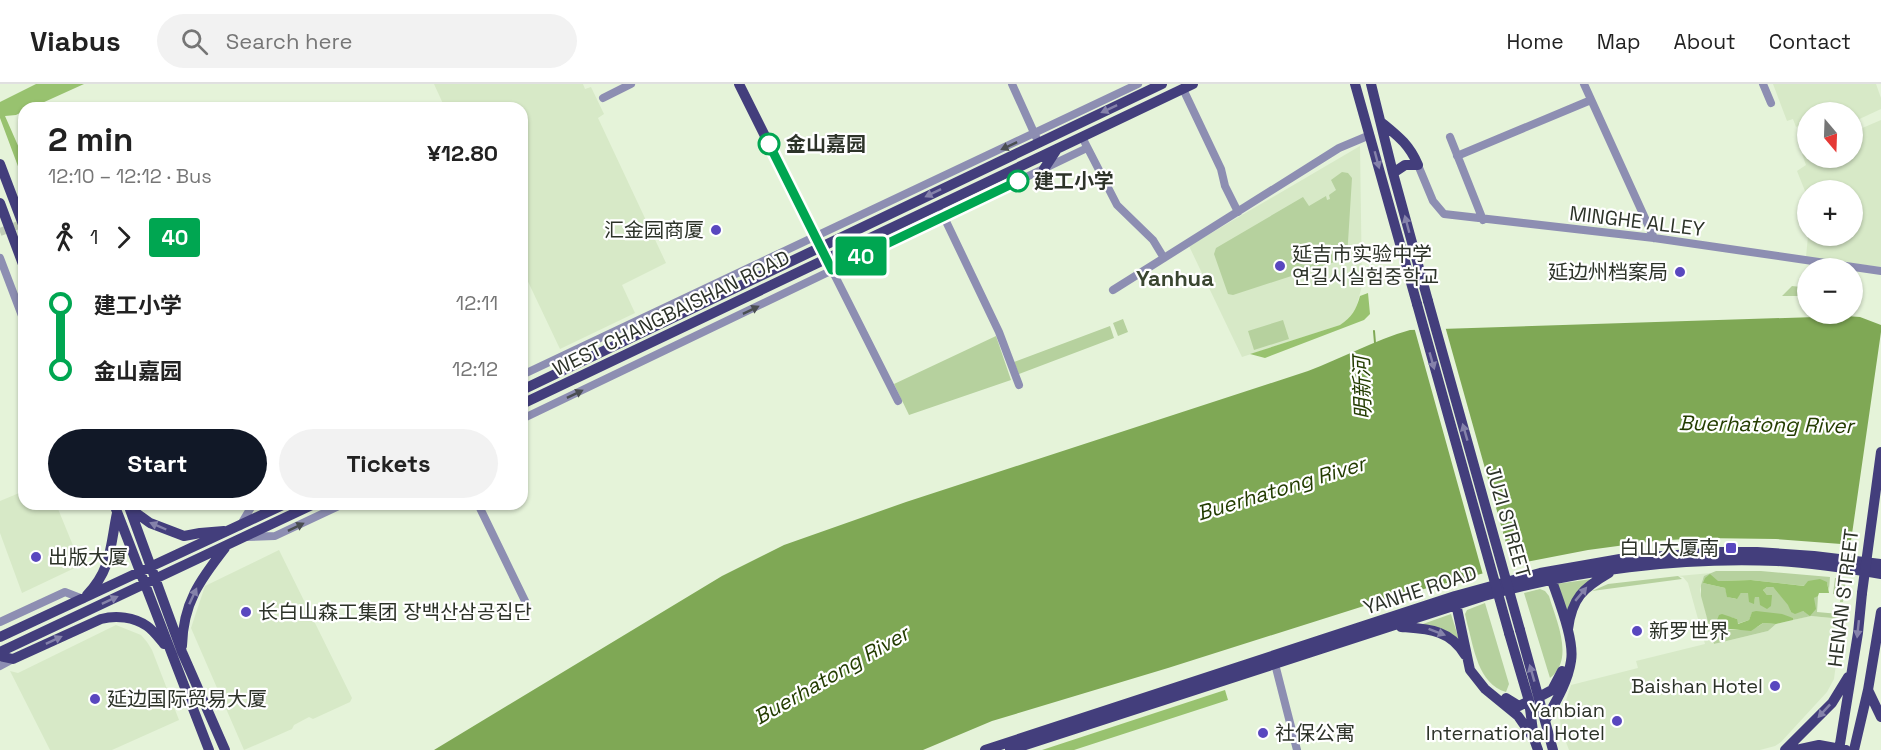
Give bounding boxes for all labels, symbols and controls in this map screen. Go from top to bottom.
search box [157,14,577,68]
text: Viabus [30,23,121,59]
icon: search [178,25,211,58]
text: Search here [226,27,353,55]
text: Home [1506,28,1564,55]
text: Map [1597,28,1641,55]
text: About [1674,28,1736,55]
text: Contact [1769,28,1851,55]
north arrow [1797,102,1863,168]
map controls [1797,102,1863,324]
one-way arrow [1101,105,1118,114]
text: 2 min [48,119,133,161]
place label: 金山嘉园 [786,131,866,157]
marker: 金山嘉园 [758,133,780,155]
text: ¥12.80 [427,139,498,167]
one-way arrow [1001,141,1018,150]
one-way arrow [1373,152,1382,170]
text: 12:10 – 12:12 · Bus [48,163,212,189]
place label: 建工小学 [1034,168,1114,194]
marker: 建工小学 [1007,170,1029,192]
button: + [1797,180,1863,246]
one-way arrow [925,189,942,198]
street label: MINGHE ALLEY [1568,200,1706,242]
one-way arrow [1402,215,1411,233]
place label: 汇金园商厦 [604,217,704,243]
icon: walk [48,221,81,254]
icon: forward [107,221,140,254]
marker: 汇金园商厦 [709,223,723,237]
text: 1 [90,224,98,250]
text: 40 [161,224,188,251]
line badge: 40 [834,236,888,276]
place label: 延吉市实验中学 연길시실험중학교 [1292,241,1439,290]
text: 40 [848,243,874,270]
street label: WEST CHANGBAISHAN ROAD [548,244,794,382]
button: − [1797,258,1863,324]
marker: 延吉市实验中学 연길시실험중학교 [1273,259,1287,273]
place label: 延边州档案局 [1548,259,1668,285]
district label: Yanhua [1136,264,1214,292]
marker: 延边州档案局 [1673,265,1687,279]
text: 12:11 [456,290,498,316]
text: 建工小学 [94,291,182,319]
one-way arrow [742,305,759,314]
water label: 明新河 [1347,352,1377,420]
one-way arrow [1428,352,1438,370]
text: 12:12 [452,356,498,382]
text: 金山嘉园 [94,357,182,385]
one-way arrow [566,390,583,399]
water label: Buerhatong River [1678,409,1856,439]
one-way arrow [1459,423,1469,441]
button: Start [48,429,267,498]
button: Tickets [279,429,498,498]
water label: Buerhatong River [1193,449,1371,526]
street label: JUZI STREET [1479,461,1537,581]
one-way arrow [148,521,166,531]
one-way arrow [287,522,304,531]
street label: HENAN STREET [1822,527,1864,669]
place label: 白山大厦南 [1619,535,1719,561]
marker: 白山大厦南 [1724,541,1738,555]
place label: 出版大厦 [48,544,128,570]
marker: 出版大厦 [29,550,43,564]
street label: YANHE ROAD [1360,559,1480,621]
one-way arrow [1575,586,1588,602]
one-way arrow [188,587,197,604]
one-way arrow [101,595,118,604]
place label: 长白山森工集团 장백산삼공집단 [258,599,532,625]
marker: 长白山森工集团 장백산삼공집단 [239,605,253,619]
place label: 新罗世界 [1649,618,1729,644]
water label: Buerhatong River [748,619,915,730]
one-way arrow [1853,620,1863,639]
marker: 新罗世界 [1630,624,1644,638]
one-way arrow [1428,628,1446,638]
one-way arrow [46,636,63,645]
one-way arrow [1527,664,1536,682]
place label: Baishan Hotel [1631,673,1763,699]
marker: Baishan Hotel [1768,679,1782,693]
place label: 延边国际贸易大厦 [107,686,267,712]
marker: 延边国际贸易大厦 [88,692,102,706]
place label: Yanbian International Hotel [1426,697,1605,746]
one-way arrow [1817,704,1831,719]
marker: Yanbian International Hotel [1610,714,1624,728]
place label: 社保公寓 [1275,720,1355,746]
marker: 社保公寓 [1256,726,1270,740]

